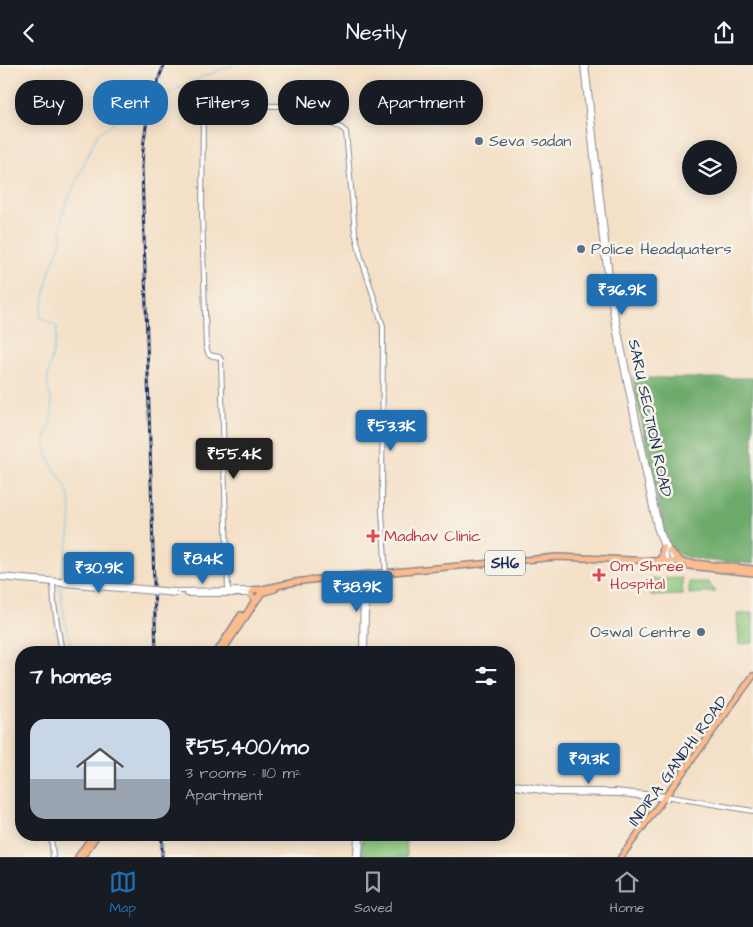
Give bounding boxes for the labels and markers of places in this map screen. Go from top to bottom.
place label: Seva sadan [489,130,571,152]
marker: Seva sadan [473,135,485,147]
place label: Police Headquaters [591,238,731,260]
marker: Police Headquaters [575,243,587,255]
pin: ₹36.9K [581,273,663,316]
pin: ₹53.3K [350,409,432,452]
pin: ₹55.4K [193,437,275,480]
place label: Madhav Clinic [384,525,481,547]
marker: Madhav Clinic [366,529,380,543]
pin: ₹84K [173,543,233,585]
pin: ₹30.9K [58,551,140,594]
place label: Om Shree Hospital [610,555,684,595]
marker: Om Shree Hospital [592,568,606,582]
pin: ₹38.9K [316,571,398,613]
place label: Oswal Centre [590,621,691,643]
marker: Oswal Centre [695,626,707,638]
pin: ₹91.3K [548,743,630,785]

